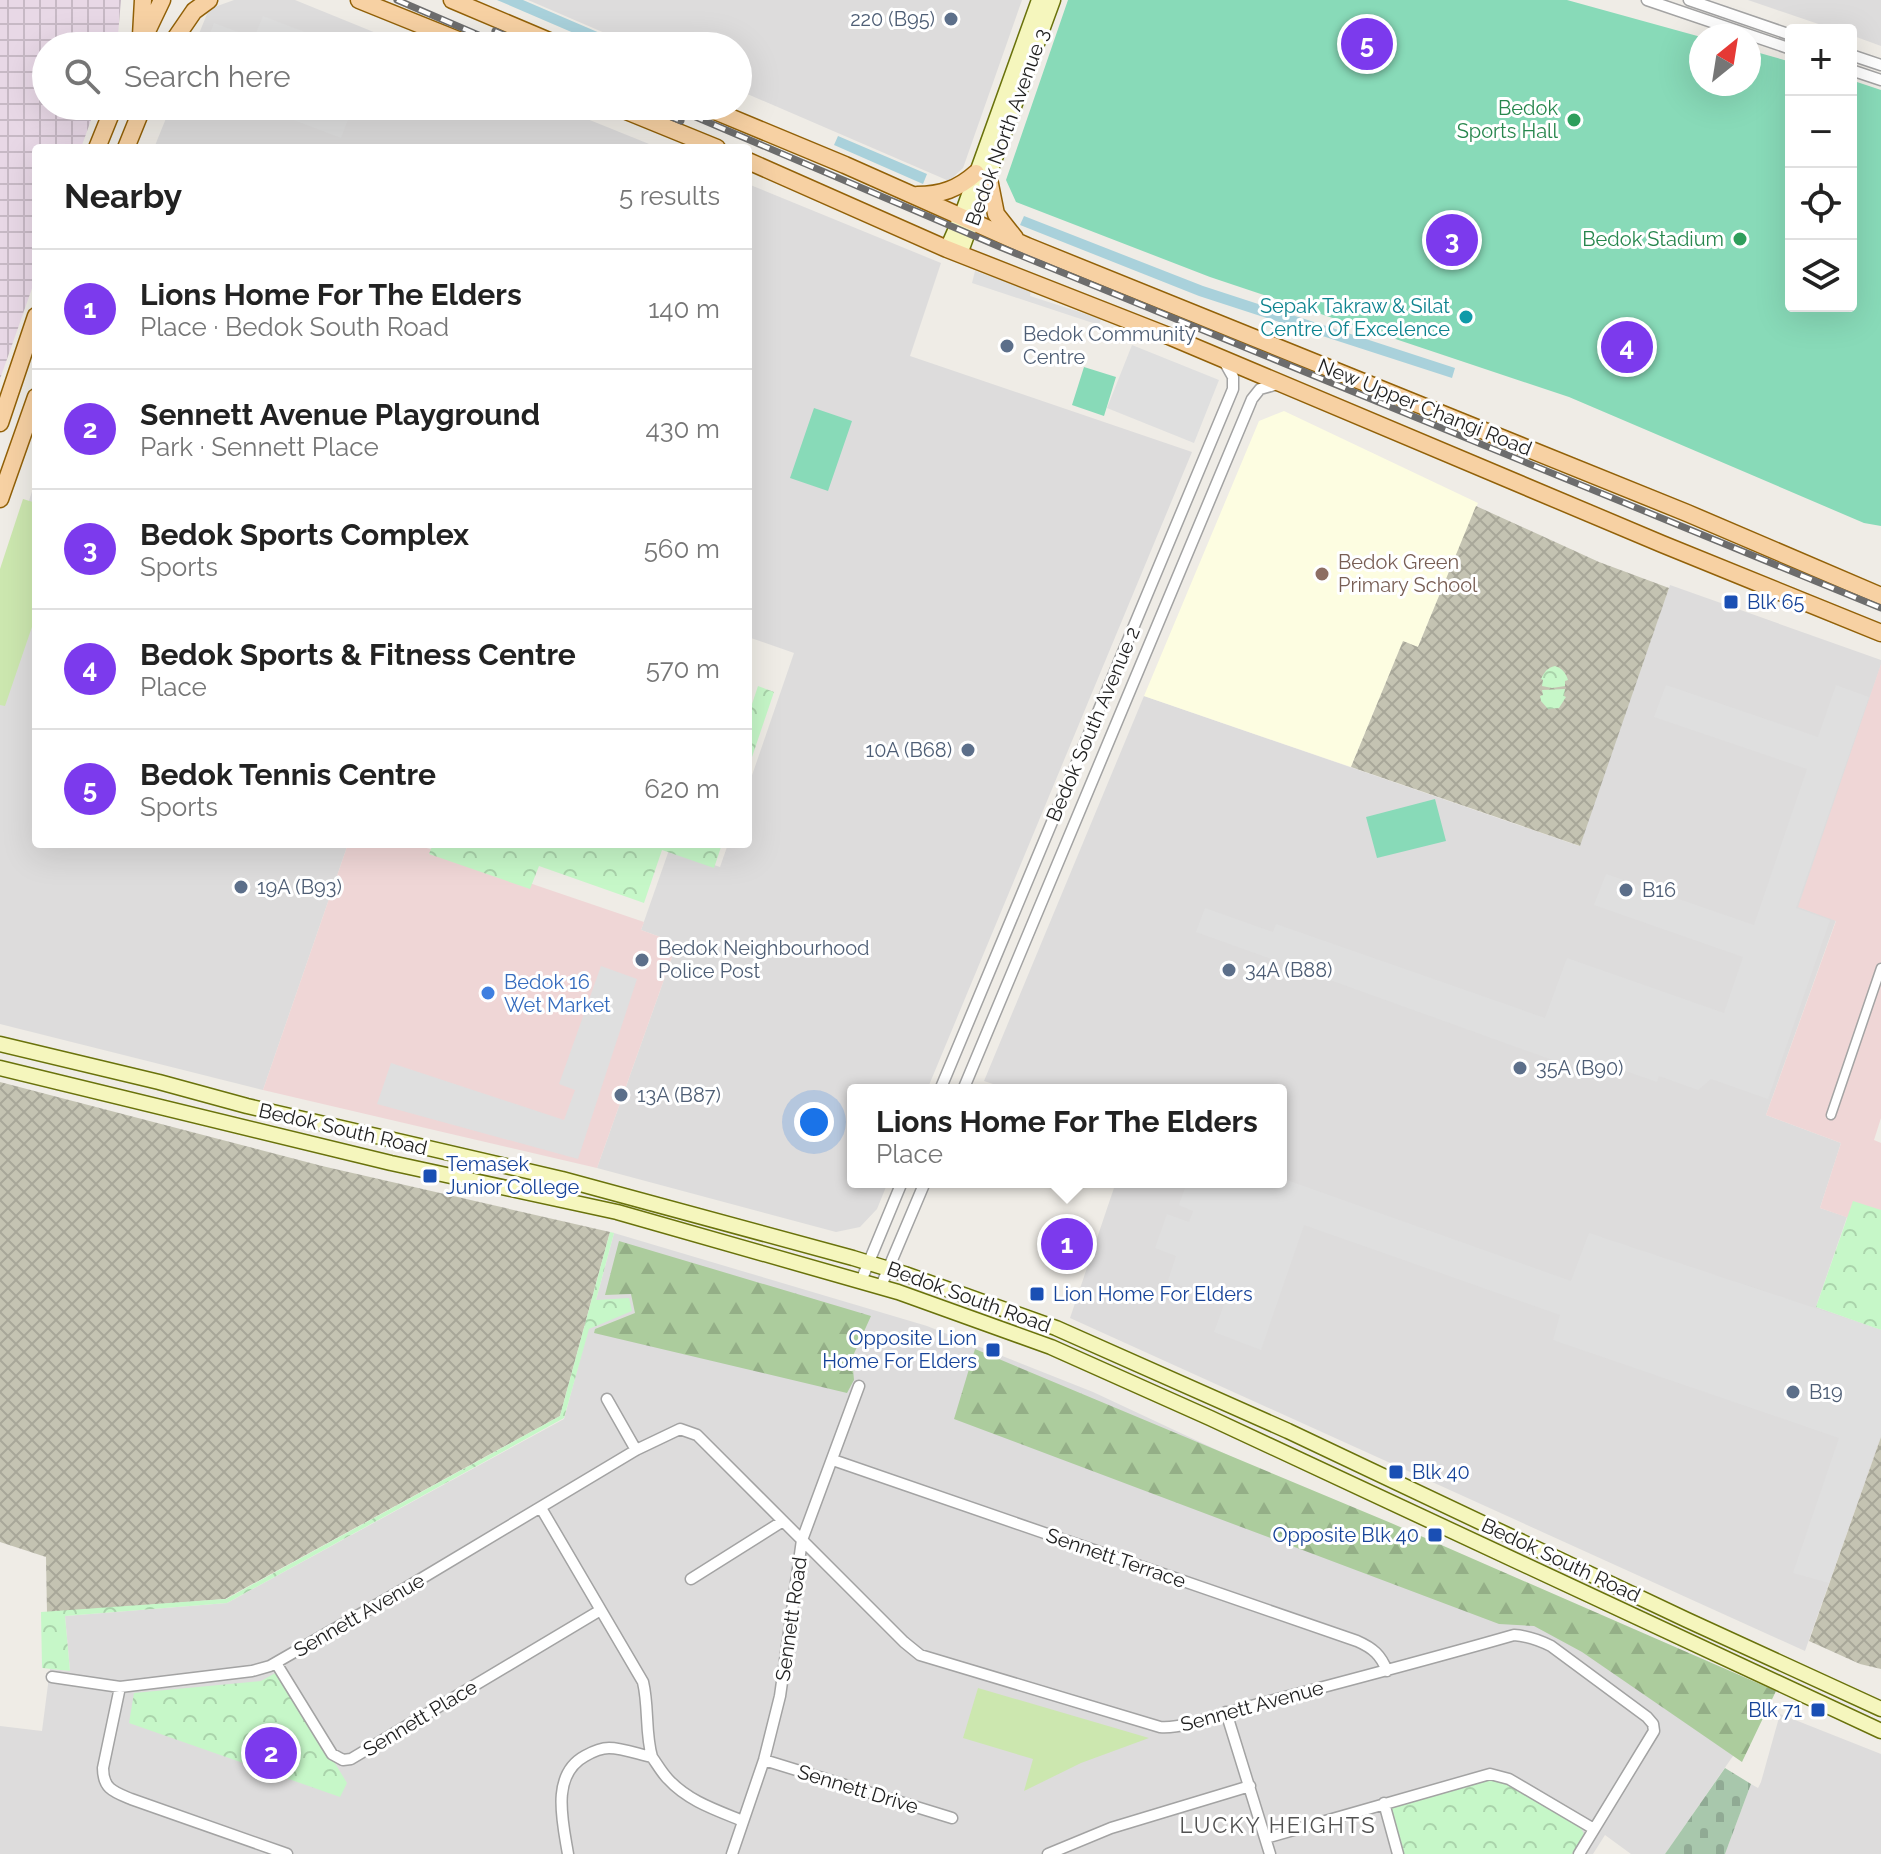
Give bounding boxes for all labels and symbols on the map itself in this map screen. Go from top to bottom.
place label: 220 (B95) [850,7,935,31]
marker: 220 (B95) [942,10,960,28]
pin: 5 [1341,14,1393,74]
north arrow [1689,24,1761,96]
street label: Bedok North Avenue 3 [960,25,1054,229]
place label: Bedok Sports Hall [1457,96,1559,143]
marker: Bedok Sports Hall [1565,111,1583,129]
pin: 3 [1426,210,1478,270]
place label: Bedok Stadium [1582,227,1724,251]
marker: Bedok Stadium [1731,230,1749,248]
place label: Sepak Takraw & Silat Centre Of Excelence [1260,294,1450,341]
marker: Sepak Takraw & Silat Centre Of Excelence [1457,308,1475,326]
pin: 4 [1601,317,1653,377]
place label: Bedok Community Centre [1023,322,1196,369]
marker: Bedok Community Centre [998,337,1016,355]
street label: New Upper Changi Road [1315,353,1535,461]
place label: Bedok Green Primary School [1338,550,1478,597]
marker: Bedok Green Primary School [1313,565,1331,583]
place label: Blk 65 [1747,590,1805,614]
marker: Blk 65 [1722,593,1740,611]
street label: Bedok South Avenue 2 [1041,623,1145,825]
place label: 10A (B68) [866,738,952,762]
marker: 10A (B68) [959,741,977,759]
place label: 19A (B93) [257,875,342,899]
marker: 19A (B93) [232,878,250,896]
place label: B16 [1642,878,1676,902]
marker: B16 [1617,881,1635,899]
place label: Bedok Neighbourhood Police Post [658,936,870,983]
marker: Bedok Neighbourhood Police Post [633,951,651,969]
place label: 34A (B88) [1245,958,1332,982]
marker: 34A (B88) [1220,961,1238,979]
place label: Bedok 16 Wet Market [504,970,611,1017]
marker: Bedok 16 Wet Market [479,984,497,1002]
place label: 35A (B90) [1536,1056,1623,1080]
marker: 35A (B90) [1511,1059,1529,1077]
place label: 13A (B87) [637,1083,721,1107]
marker: 13A (B87) [612,1086,630,1104]
street label: Bedok South Road [256,1098,430,1160]
your location [794,1102,834,1142]
place label: Temasek Junior College [446,1152,580,1199]
marker: Temasek Junior College [421,1167,439,1185]
pin: 1 [1041,1214,1093,1274]
street label: Bedok South Road [884,1256,1054,1338]
place label: Lion Home For Elders [1053,1282,1253,1306]
marker: Lion Home For Elders [1028,1285,1046,1303]
place label: Opposite Lion Home For Elders [822,1326,977,1373]
marker: Opposite Lion Home For Elders [984,1341,1002,1359]
place label: B19 [1809,1380,1843,1404]
marker: B19 [1784,1383,1802,1401]
place label: Blk 40 [1412,1460,1470,1484]
marker: Blk 40 [1387,1463,1405,1481]
street label: Bedok South Road [1478,1513,1644,1607]
street label: Sennett Terrace [1043,1523,1189,1593]
place label: Opposite Blk 40 [1272,1523,1419,1547]
marker: Opposite Blk 40 [1426,1526,1444,1544]
street label: Sennett Road [770,1555,812,1683]
street label: Sennett Avenue [289,1568,429,1662]
street label: Sennett Place [359,1674,482,1761]
street label: Sennett Avenue [1178,1675,1326,1737]
place label: Blk 71 [1748,1698,1802,1722]
marker: Blk 71 [1809,1701,1827,1719]
pin: 2 [245,1723,297,1783]
street label: Sennett Drive [795,1759,922,1819]
district label: LUCKY HEIGHTS [1180,1812,1377,1838]

